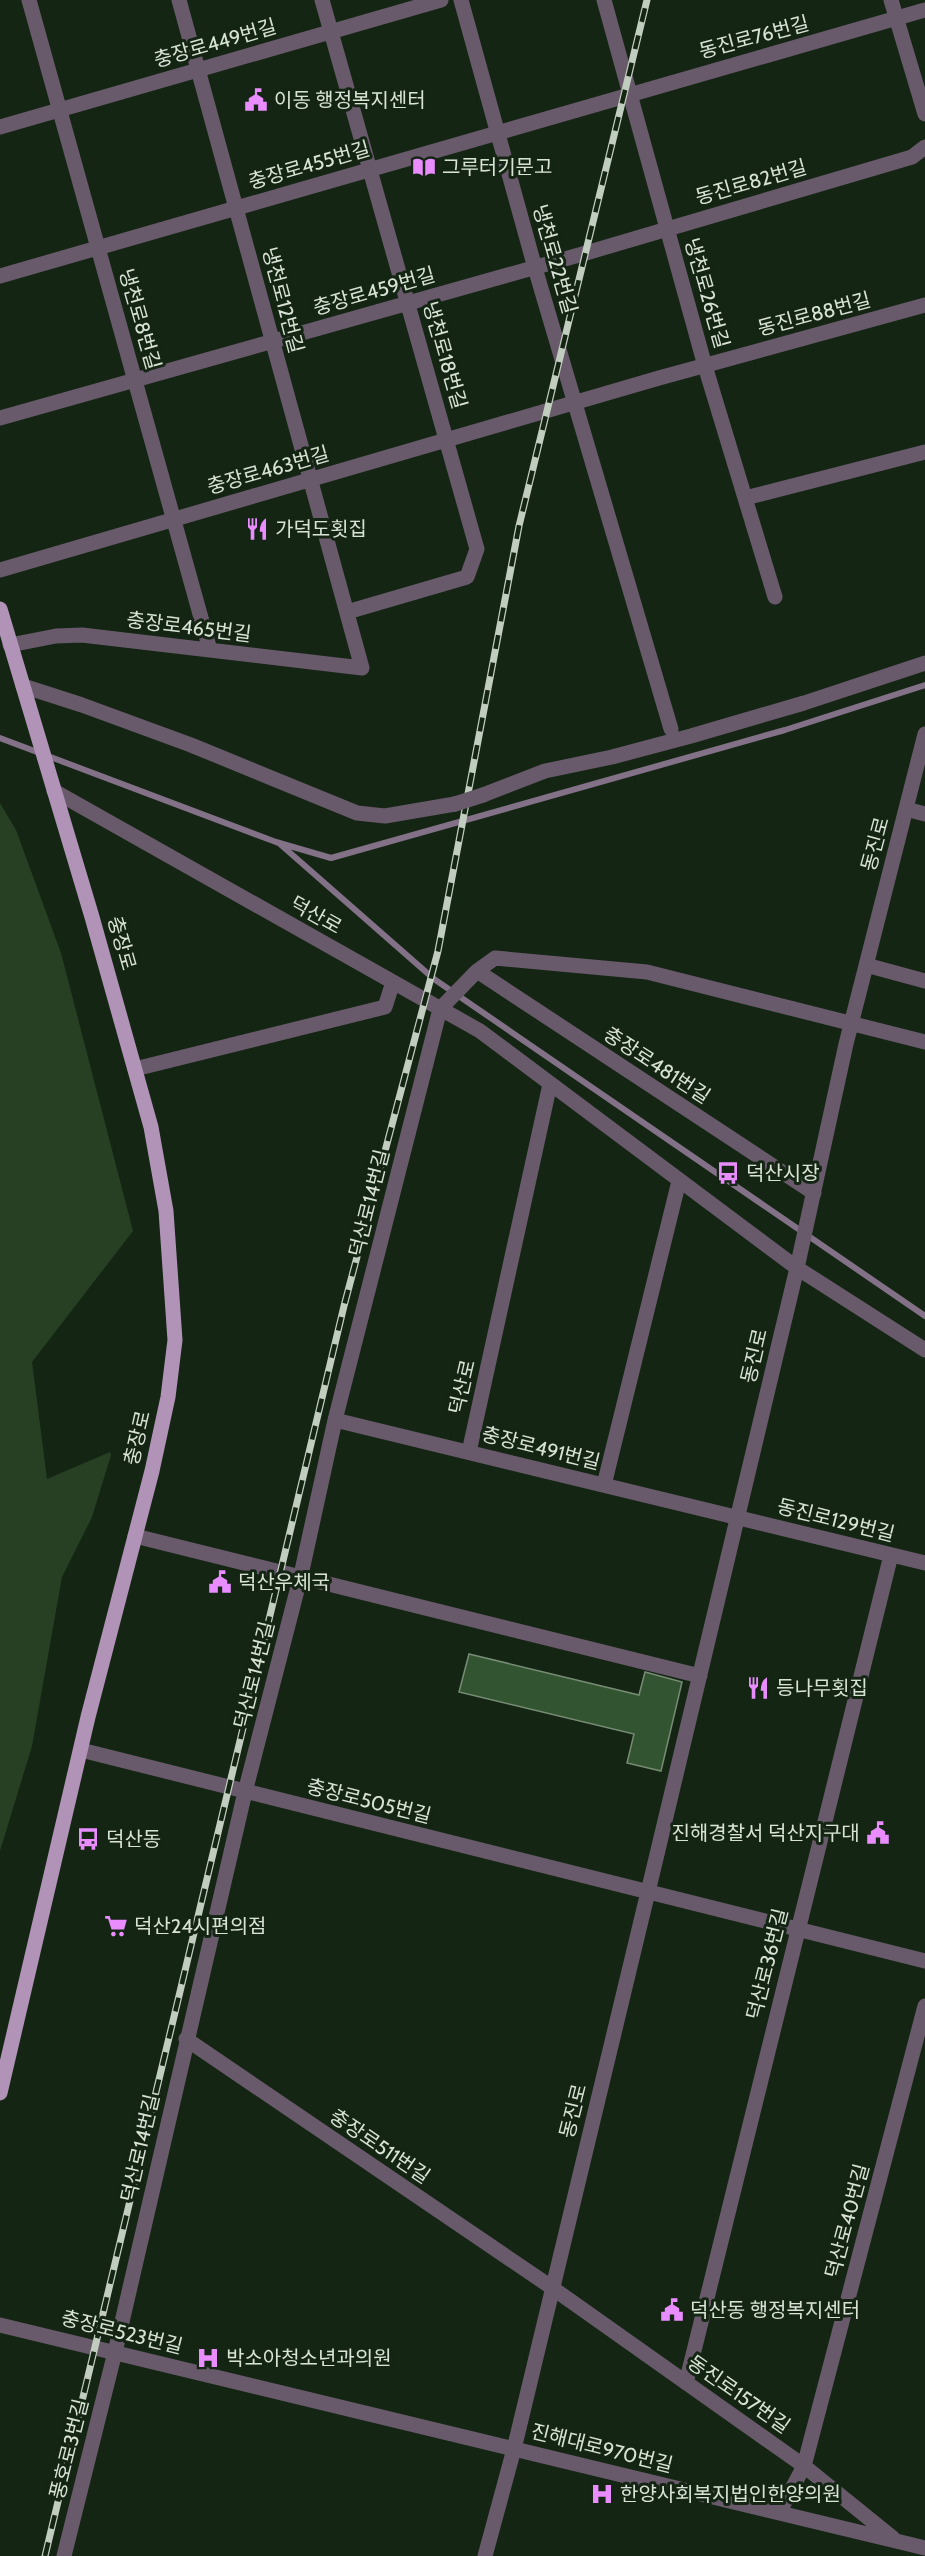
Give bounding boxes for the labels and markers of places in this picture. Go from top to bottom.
public building icon: 이동 행정복지센터 [243,87,269,113]
place label: 이동 행정복지센터 [274,88,426,112]
library icon: 그루터기문고 [411,154,437,180]
place label: 그루터기문고 [442,155,552,179]
restaurant icon: 가덕도횟집 [244,516,270,542]
place label: 가덕도횟집 [275,517,367,541]
bus stop icon: 덕산시장 [715,1160,741,1186]
place label: 덕산시장 [746,1161,820,1185]
public building icon: 덕산우체국 [207,1569,233,1595]
place label: 덕산우체국 [238,1570,330,1594]
restaurant icon: 등나무횟집 [745,1675,771,1701]
place label: 등나무횟집 [776,1676,868,1700]
public building icon: 진해경찰서 덕산지구대 [865,1820,891,1846]
place label: 진해경찰서 덕산지구대 [672,1821,860,1845]
bus stop icon: 덕산동 [75,1826,101,1852]
place label: 덕산동 [106,1827,161,1851]
supermarket icon: 덕산24시편의점 [103,1913,129,1939]
place label: 덕산24시편의점 [134,1914,266,1938]
public building icon: 덕산동 행정복지센터 [659,2297,685,2323]
place label: 덕산동 행정복지센터 [690,2298,860,2322]
hospital icon: 박소아청소년과의원 [195,2345,221,2371]
place label: 박소아청소년과의원 [226,2346,392,2370]
hospital icon: 한양사회복지법인한양의원 [589,2481,615,2507]
place label: 한양사회복지법인한양의원 [620,2482,841,2506]

